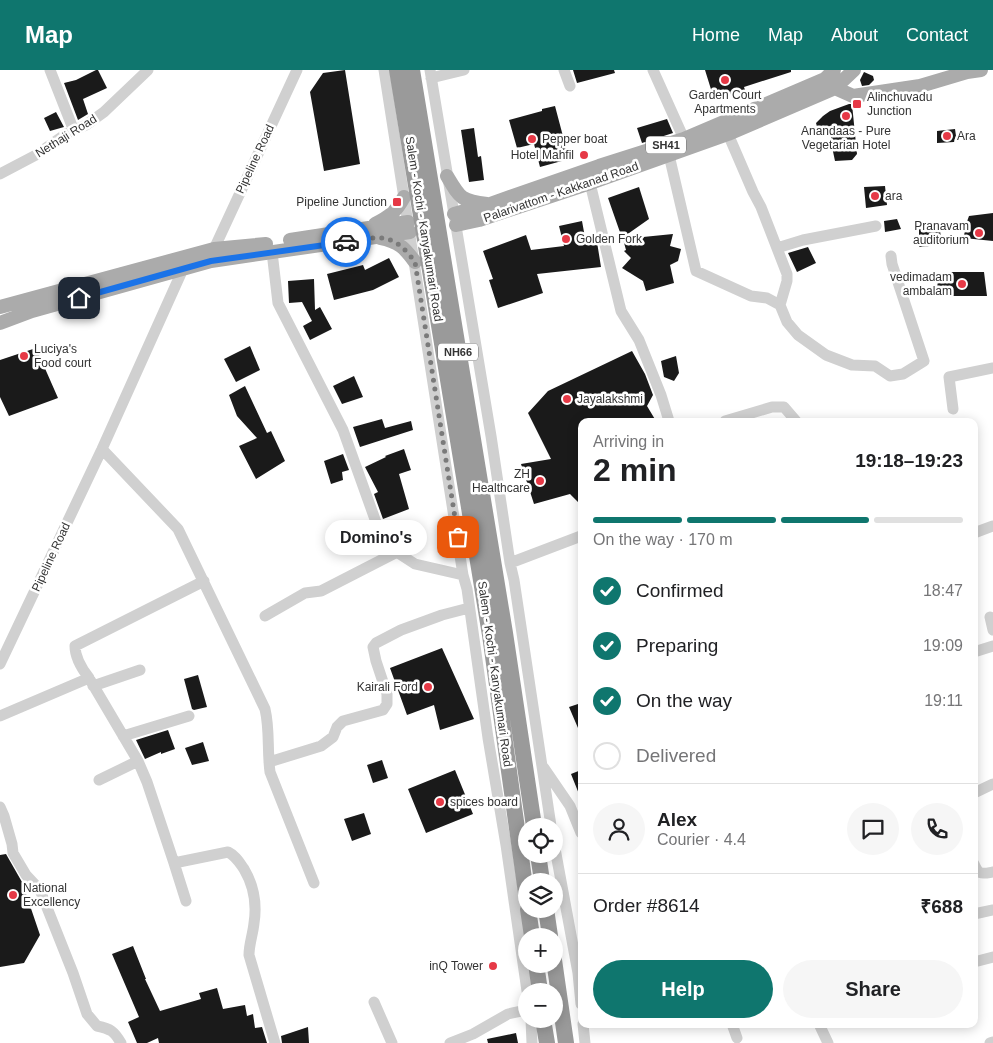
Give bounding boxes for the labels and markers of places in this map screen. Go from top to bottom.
marker: Garden Court Apartments [719,74,731,86]
place label: Garden Court Apartments [689,88,762,116]
place label: Alinchuvadu Junction [867,90,932,118]
marker: Alinchuvadu Junction [851,98,863,110]
marker: Anandaas - Pure Vegetarian Hotel [840,110,852,122]
place label: Anandaas - Pure Vegetarian Hotel [801,124,891,152]
place label: Ara [957,129,976,143]
marker: Ara [941,130,953,142]
place label: Pepper boat [542,132,608,146]
marker: Pepper boat [526,133,538,145]
place label: Hotel Mahfil [511,148,574,162]
marker: Hotel Mahfil [578,149,590,161]
place label: ara [885,189,903,203]
marker: ara [869,190,881,202]
place label: Pipeline Junction [296,195,387,209]
marker: Pipeline Junction [391,196,403,208]
place label: Pranavam auditorium [913,219,969,247]
marker: Pranavam auditorium [973,227,985,239]
place label: Golden Fork [576,232,643,246]
marker: Golden Fork [560,233,572,245]
place label: vedimadam ambalam [890,270,952,298]
pin [58,277,100,319]
marker: vedimadam ambalam [956,278,968,290]
place label: Luciya's Food court [34,342,92,370]
marker: Luciya's Food court [18,350,30,362]
place label: Jayalakshmi [577,392,643,406]
marker: Jayalakshmi [561,393,573,405]
place label: ZH Healthcare [472,467,530,495]
marker: ZH Healthcare [534,475,546,487]
pin [437,516,479,558]
callout: Domino's [326,520,428,554]
place label: Kairali Ford [357,680,418,694]
marker: Kairali Ford [422,681,434,693]
place label: spices board [450,795,518,809]
marker: spices board [434,796,446,808]
place label: National Excellency [23,881,80,909]
marker: National Excellency [7,889,19,901]
place label: inQ Tower [429,959,483,973]
marker: inQ Tower [487,960,499,972]

